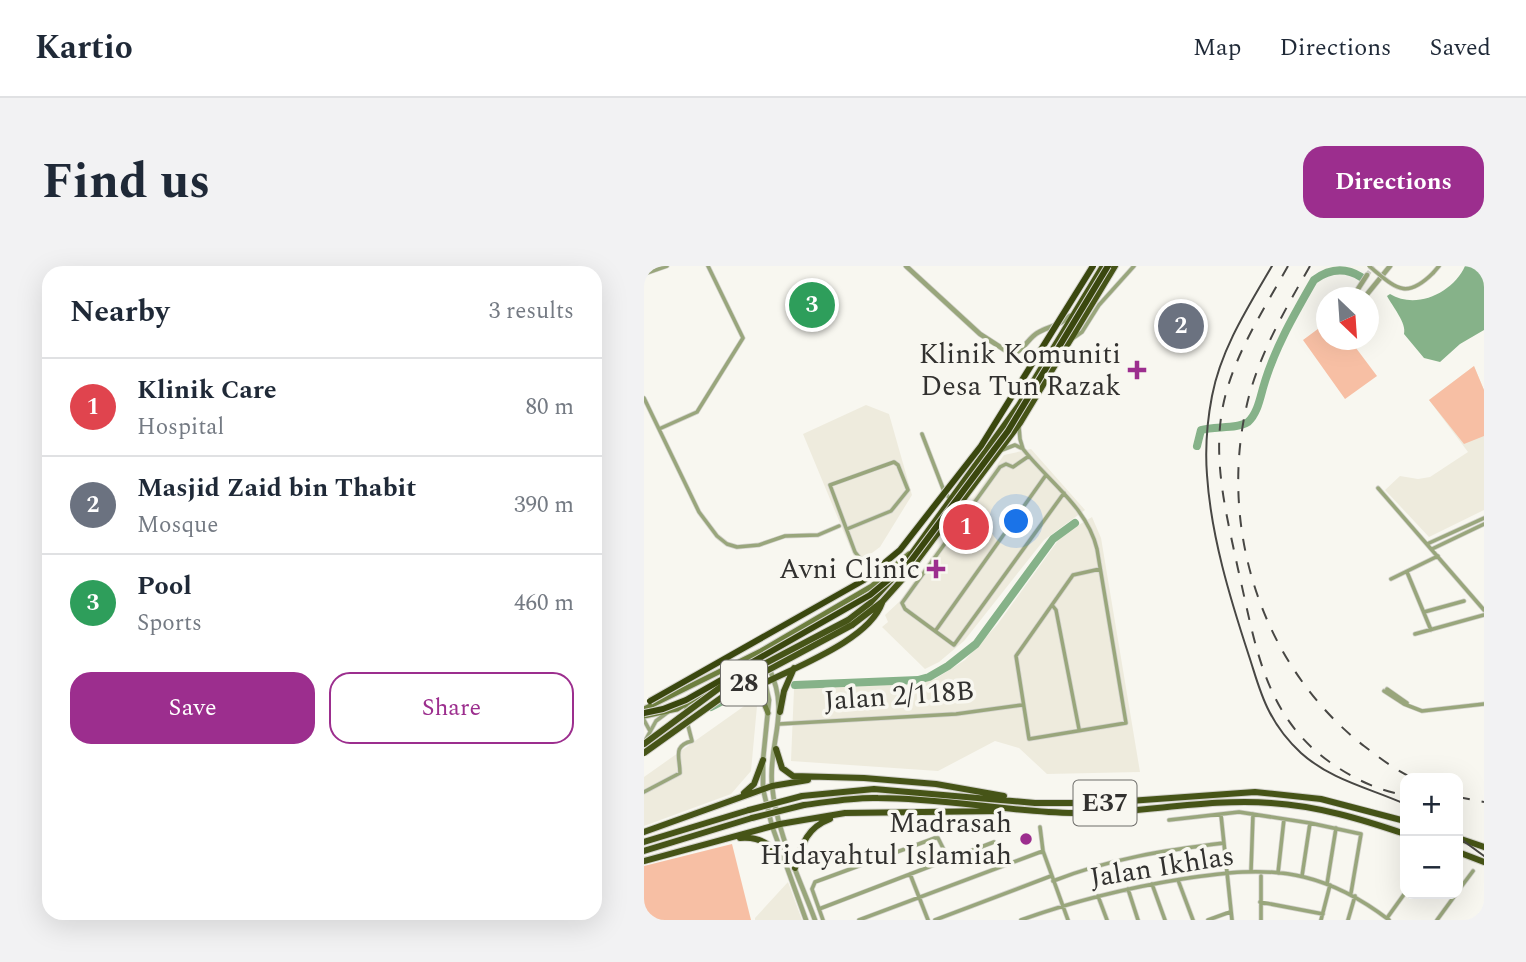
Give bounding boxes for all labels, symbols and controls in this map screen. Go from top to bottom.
text: Kartio [35,23,133,73]
text: Map [1193,30,1241,66]
text: Directions [1279,30,1391,66]
text: Saved [1429,30,1491,66]
text: Find us [42,145,210,220]
button: Directions [1303,146,1484,218]
pin: 3 [789,279,835,331]
north arrow [1316,287,1379,350]
text: Nearby [70,289,169,335]
text: 3 results [489,294,574,329]
pin: 2 [1158,300,1204,352]
place label: Klinik Komuniti Desa Tun Razak [919,333,1121,408]
marker: Klinik Komuniti Desa Tun Razak [1127,360,1147,380]
text: Klinik Care [137,370,277,410]
text: 1 [87,390,99,425]
text: 80 m [525,390,574,425]
text: Hospital [137,410,224,445]
text: Masjid Zaid bin Thabit [137,468,416,508]
text: 2 [87,488,99,523]
text: 390 m [514,488,574,523]
pin: 1 [943,501,989,553]
your location [999,504,1033,538]
text: Mosque [137,508,218,543]
place label: Avni Clinic [779,548,920,591]
marker: Avni Clinic [926,559,946,579]
text: Pool [137,566,192,606]
text: 3 [87,586,99,621]
text: 460 m [514,586,574,621]
text: Sports [137,606,202,641]
road number: 28 [721,660,767,706]
street label: Jalan 2/118B [823,669,975,723]
button: Save [70,672,315,744]
button: Share [329,672,574,744]
map controls [1400,773,1463,899]
button: + [1400,773,1463,836]
road number: E37 [1074,780,1136,825]
place label: Madrasah Hidayahtul Islamiah [760,802,1012,877]
marker: Madrasah Hidayahtul Islamiah [1018,831,1034,847]
street label: Jalan Ikhlas [1087,834,1237,900]
button: − [1400,836,1463,899]

